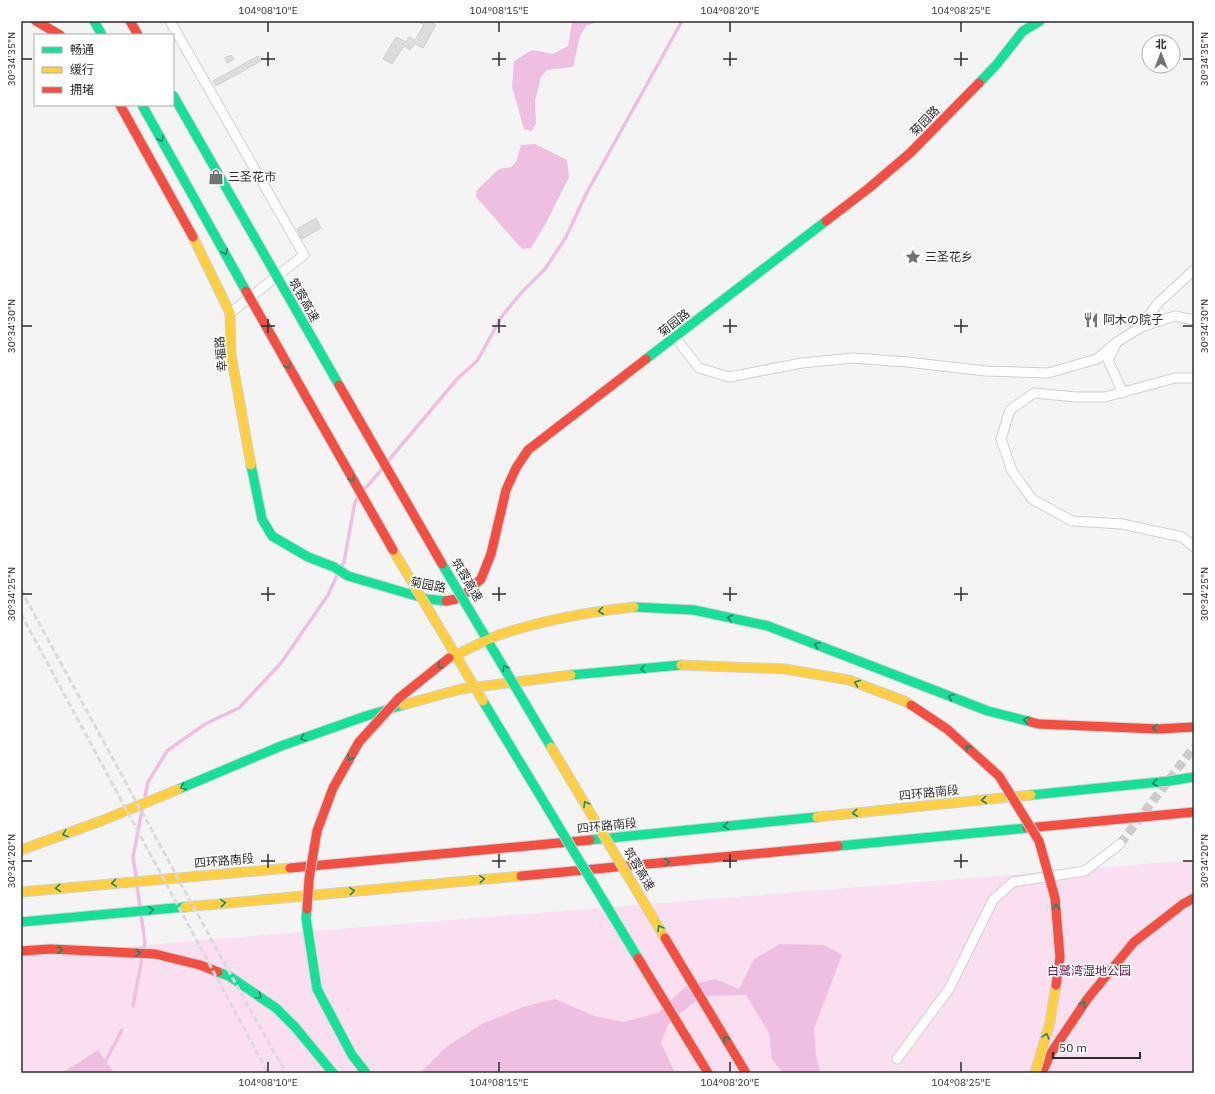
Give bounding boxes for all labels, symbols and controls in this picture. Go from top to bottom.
text: 104°08'10"E [238,4,298,17]
text: 104°08'15"E [469,4,529,17]
text: 104°08'20"E [700,4,760,17]
text: 104°08'25"E [931,4,991,17]
text: 30°34'35"N [5,32,18,86]
text: 30°34'35"N [1198,32,1211,86]
legend [34,34,174,106]
north arrow [1141,34,1181,74]
text: 北 [1156,37,1167,51]
text: 畅通 [70,42,94,57]
text: 缓行 [70,62,94,77]
text: 拥堵 [70,82,94,97]
street label: 菊园路 [907,102,943,139]
one-way arrow [156,135,163,142]
shop icon: 三圣花市 [207,168,225,186]
place label: 三圣花市 [228,169,276,184]
one-way arrow [220,248,227,255]
place icon: 三圣花乡 [904,248,922,266]
place label: 三圣花乡 [925,249,973,264]
street label: 筑蓉高速 [286,275,323,324]
text: 30°34'30"N [5,299,18,353]
text: 30°34'30"N [1198,299,1211,353]
street label: 菊园路 [655,306,692,340]
restaurant icon: 阿木の院子 [1082,311,1100,329]
place label: 阿木の院子 [1103,312,1163,327]
street label: 幸福路 [211,335,230,373]
one-way arrow [284,361,291,369]
one-way arrow [348,475,355,482]
street label: 筑蓉高速 [449,555,486,604]
text: 30°34'25"N [5,567,18,621]
text: 30°34'25"N [1198,567,1211,621]
street label: 菊园路 [409,574,447,595]
one-way arrow [598,606,604,615]
one-way arrow [727,614,733,623]
one-way arrow [814,642,821,650]
one-way arrow [438,661,445,668]
one-way arrow [640,664,646,673]
one-way arrow [503,665,510,672]
one-way arrow [854,680,861,688]
one-way arrow [948,694,955,702]
one-way arrow [1022,717,1029,725]
one-way arrow [1152,724,1158,732]
one-way arrow [300,733,307,742]
one-way arrow [965,746,973,753]
one-way arrow [348,754,355,761]
one-way arrow [1152,778,1158,787]
one-way arrow [179,782,187,790]
street label: 四环路南段 [898,782,960,803]
one-way arrow [981,795,987,804]
one-way arrow [584,801,591,808]
one-way arrow [852,808,858,817]
street label: 四环路南段 [576,815,638,836]
one-way arrow [723,821,729,830]
one-way arrow [61,829,68,838]
text: 30°34'20"N [5,834,18,888]
text: 30°34'20"N [1198,834,1211,888]
street label: 筑蓉高速 [621,844,658,893]
street label: 四环路南段 [193,850,255,871]
one-way arrow [664,858,670,867]
one-way arrow [479,875,485,884]
one-way arrow [111,879,117,888]
one-way arrow [55,884,61,893]
one-way arrow [349,887,356,896]
one-way arrow [220,899,226,908]
one-way arrow [1052,904,1061,910]
one-way arrow [148,905,154,914]
one-way arrow [657,925,665,932]
one-way arrow [57,946,63,954]
one-way arrow [135,949,141,958]
park label: 白鹭湾湿地公园 [1047,963,1131,978]
one-way arrow [254,991,261,998]
one-way arrow [1079,1001,1086,1008]
one-way arrow [1041,1032,1050,1039]
scale bar [1053,1034,1140,1060]
one-way arrow [724,1036,731,1044]
text: 50 m [1059,1040,1087,1055]
text: 104°08'10"E [238,1076,298,1089]
text: 104°08'15"E [469,1076,529,1089]
text: 104°08'20"E [700,1076,760,1089]
text: 104°08'25"E [931,1076,991,1089]

